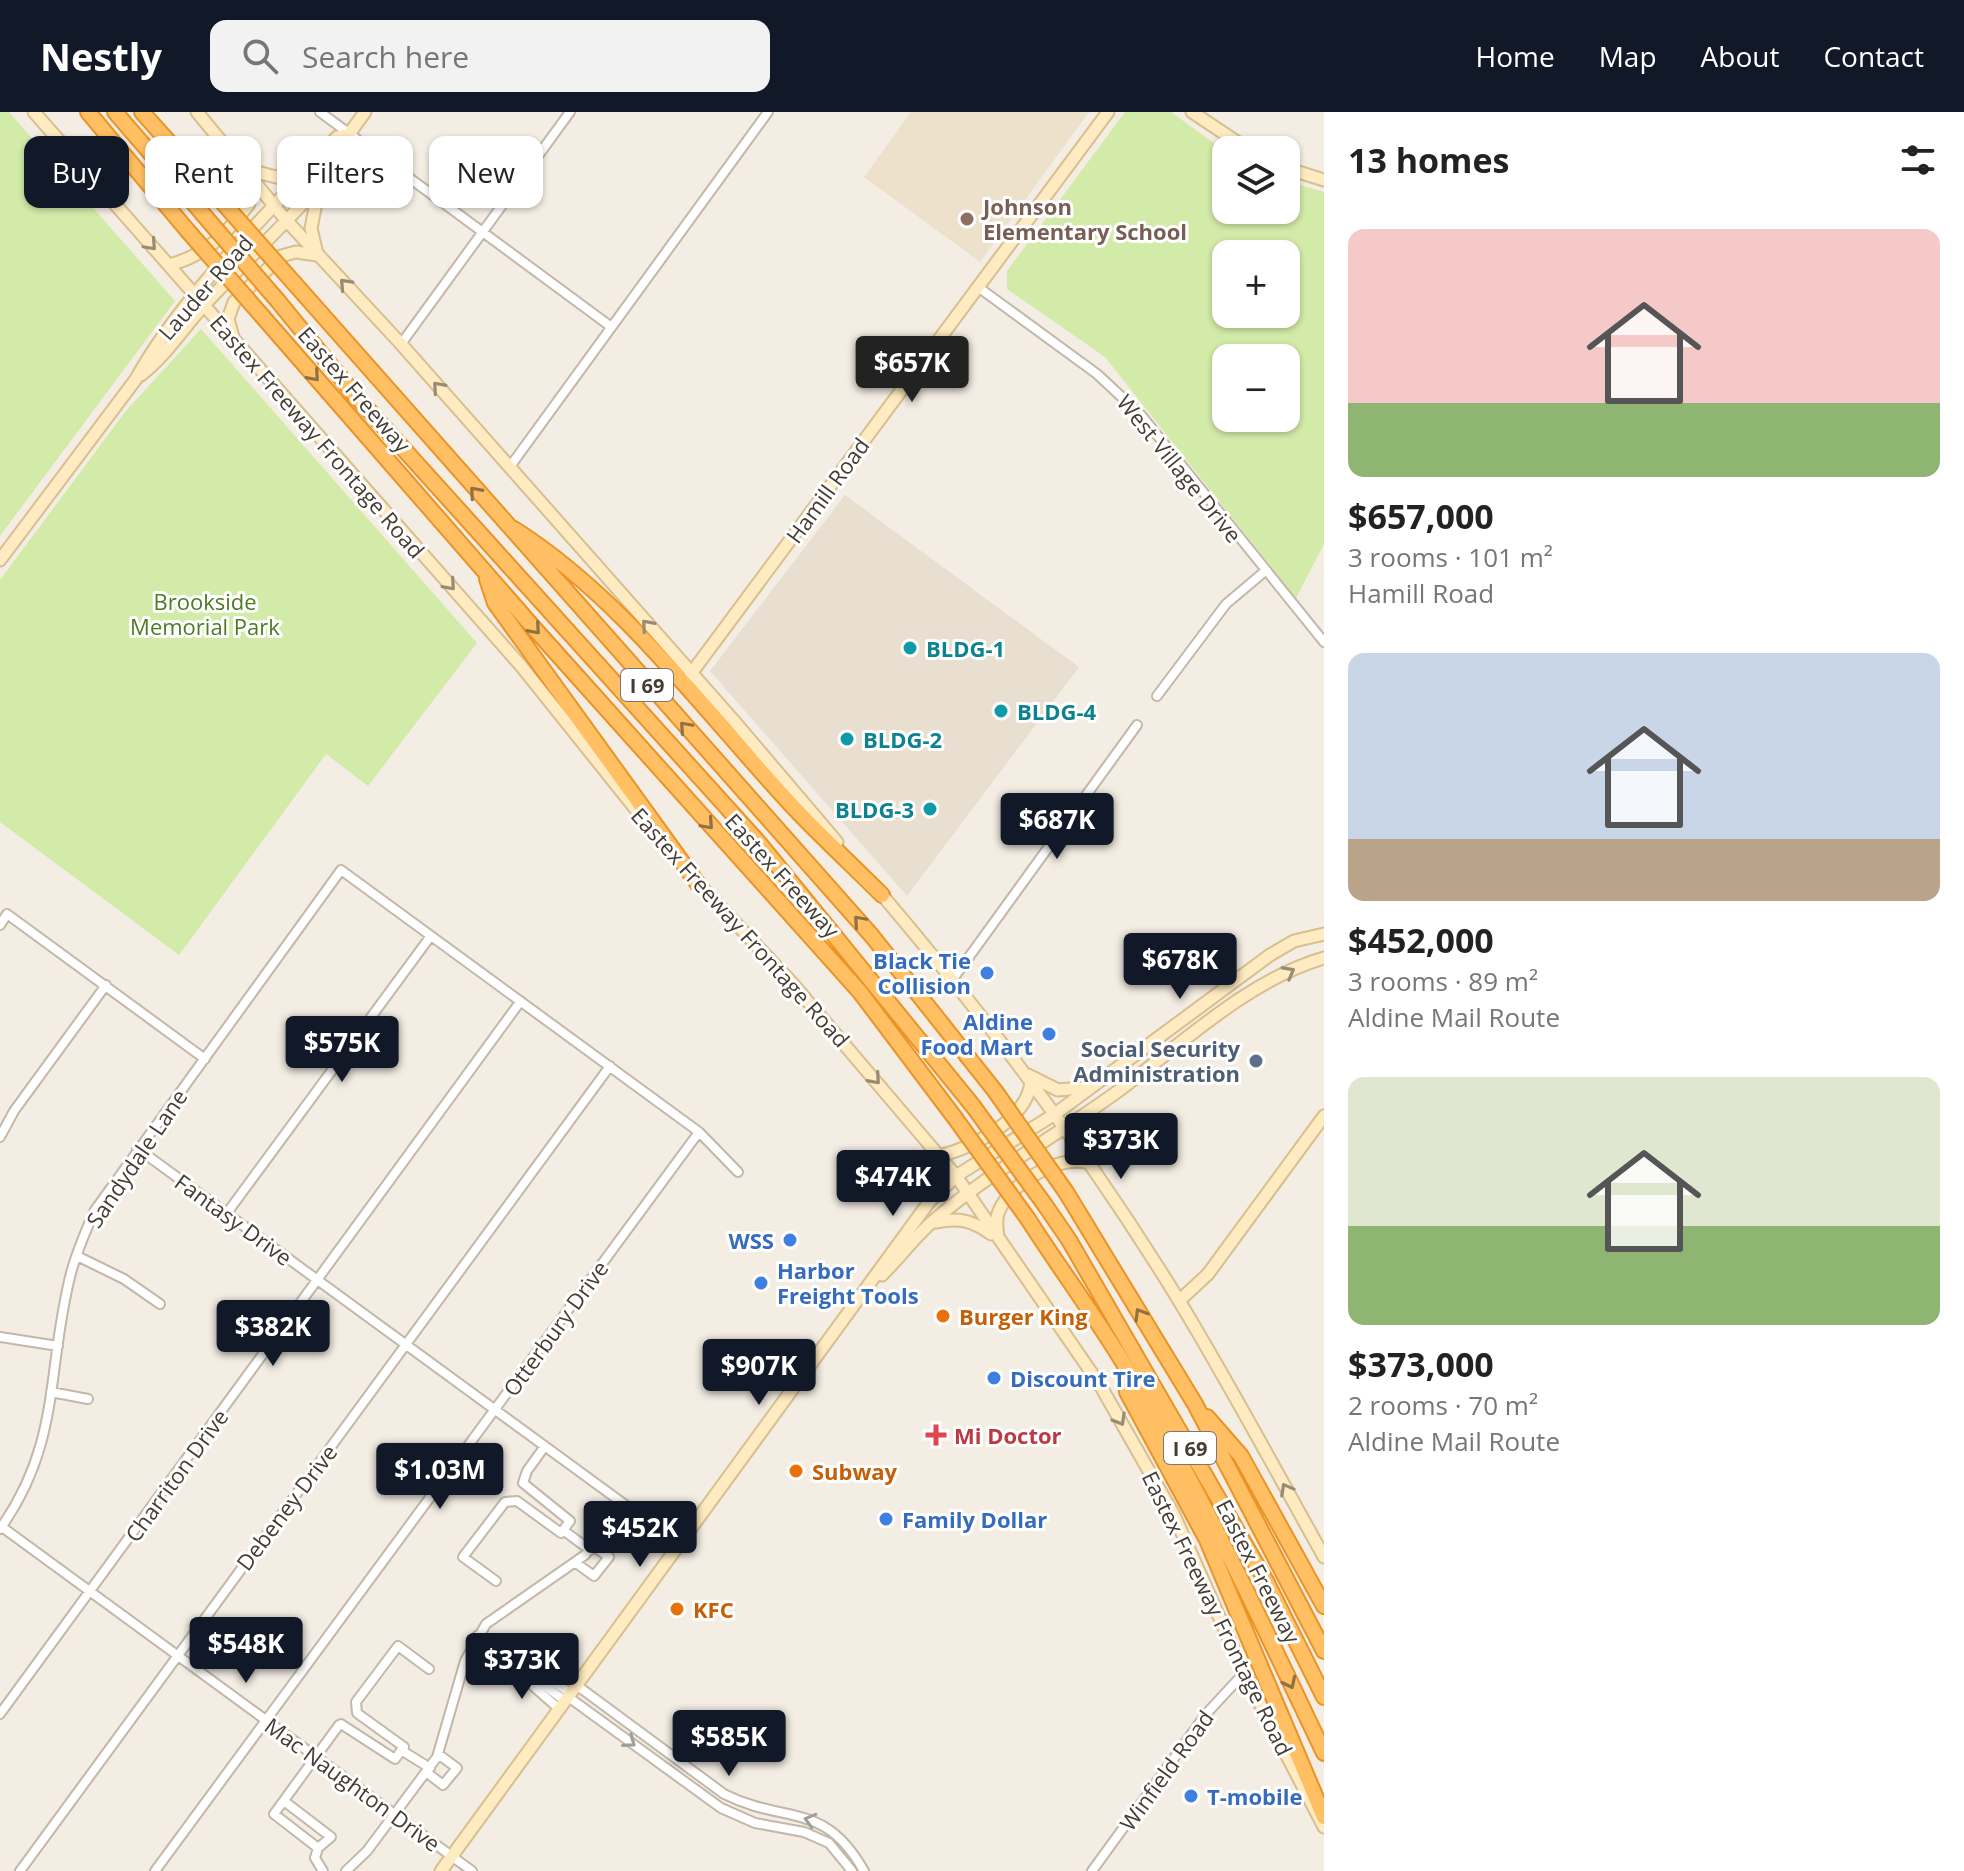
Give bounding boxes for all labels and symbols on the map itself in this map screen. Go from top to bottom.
place label: Johnson Elementary School [981,191,1187,246]
marker: Johnson Elementary School [958,210,976,228]
street label: Lauder Road [151,228,259,346]
one-way arrow [142,236,156,250]
one-way arrow [339,279,354,293]
street label: Eastex Freeway Frontage Road [204,308,432,564]
street label: Eastex Freeway [292,320,419,459]
pin: $657K [856,336,968,404]
one-way arrow [305,366,319,381]
one-way arrow [434,382,448,397]
street label: West Village Drive [1111,388,1249,548]
street label: Hamill Road [779,431,875,549]
one-way arrow [470,486,485,501]
one-way arrow [440,576,455,591]
park label: Brookside Memorial Park [130,586,280,641]
one-way arrow [642,619,656,634]
one-way arrow [525,620,540,635]
place label: BLDG-1 [926,633,1005,663]
marker: BLDG-1 [901,639,919,657]
road number: I 69 [621,669,673,701]
place label: BLDG-4 [1017,696,1097,726]
marker: BLDG-4 [992,702,1010,720]
one-way arrow [681,722,695,737]
place label: BLDG-2 [863,724,942,754]
marker: BLDG-2 [838,730,856,748]
pin: $687K [1001,793,1113,861]
place label: BLDG-3 [835,794,914,824]
marker: BLDG-3 [921,800,939,818]
street label: Eastex Freeway Frontage Road [625,801,857,1053]
street label: Eastex Freeway [719,806,848,944]
one-way arrow [698,815,713,829]
one-way arrow [854,916,868,931]
pin: $678K [1124,933,1236,1001]
place label: Black Tie Collision [873,945,971,1000]
marker: Black Tie Collision [978,964,996,982]
one-way arrow [1281,966,1296,981]
place label: Aldine Food Mart [920,1006,1033,1061]
pin: $575K [286,1016,398,1084]
marker: Aldine Food Mart [1040,1025,1058,1043]
place label: Social Security Administration [1073,1033,1240,1088]
marker: Social Security Administration [1247,1052,1265,1070]
one-way arrow [866,1070,880,1085]
street label: Sandydale Lane [79,1083,193,1233]
pin: $373K [1065,1113,1177,1181]
pin: $474K [837,1150,949,1218]
street label: Fantasy Drive [169,1166,299,1272]
place label: WSS [728,1225,774,1255]
marker: WSS [781,1231,799,1249]
street label: Otterbury Drive [496,1254,614,1402]
place label: Harbor Freight Tools [777,1255,919,1310]
marker: Harbor Freight Tools [752,1274,770,1292]
pin: $382K [217,1300,329,1368]
place label: Burger King [959,1301,1088,1331]
marker: Burger King [934,1307,952,1325]
one-way arrow [1134,1308,1150,1323]
pin: $907K [703,1339,815,1407]
place label: Discount Tire [1010,1363,1156,1393]
marker: Discount Tire [985,1369,1003,1387]
street label: Charriton Drive [118,1403,234,1547]
one-way arrow [1110,1411,1126,1426]
place label: Mi Doctor [954,1420,1062,1450]
marker: Mi Doctor [925,1424,947,1446]
road number: I 69 [1164,1432,1216,1464]
street label: Debeney Drive [229,1438,343,1576]
pin: $1.03M [375,1443,505,1511]
place label: Subway [812,1456,898,1486]
marker: Subway [787,1462,805,1480]
street label: Eastex Freeway Frontage Road [1136,1466,1300,1760]
one-way arrow [1280,1484,1296,1498]
street label: Eastex Freeway [1210,1494,1309,1649]
pin: $452K [584,1501,696,1569]
place label: Family Dollar [902,1504,1047,1534]
marker: Family Dollar [877,1510,895,1528]
place label: KFC [693,1594,734,1624]
marker: KFC [668,1600,686,1618]
pin: $548K [190,1617,302,1685]
pin: $373K [466,1633,578,1701]
one-way arrow [1280,1674,1296,1689]
street label: Winfield Road [1112,1704,1220,1836]
street label: Mac Naughton Drive [259,1710,447,1858]
pin: $585K [673,1710,785,1778]
one-way arrow [621,1732,636,1746]
place label: T-mobile [1207,1781,1302,1811]
marker: T-mobile [1182,1787,1200,1805]
one-way arrow [803,1813,817,1829]

